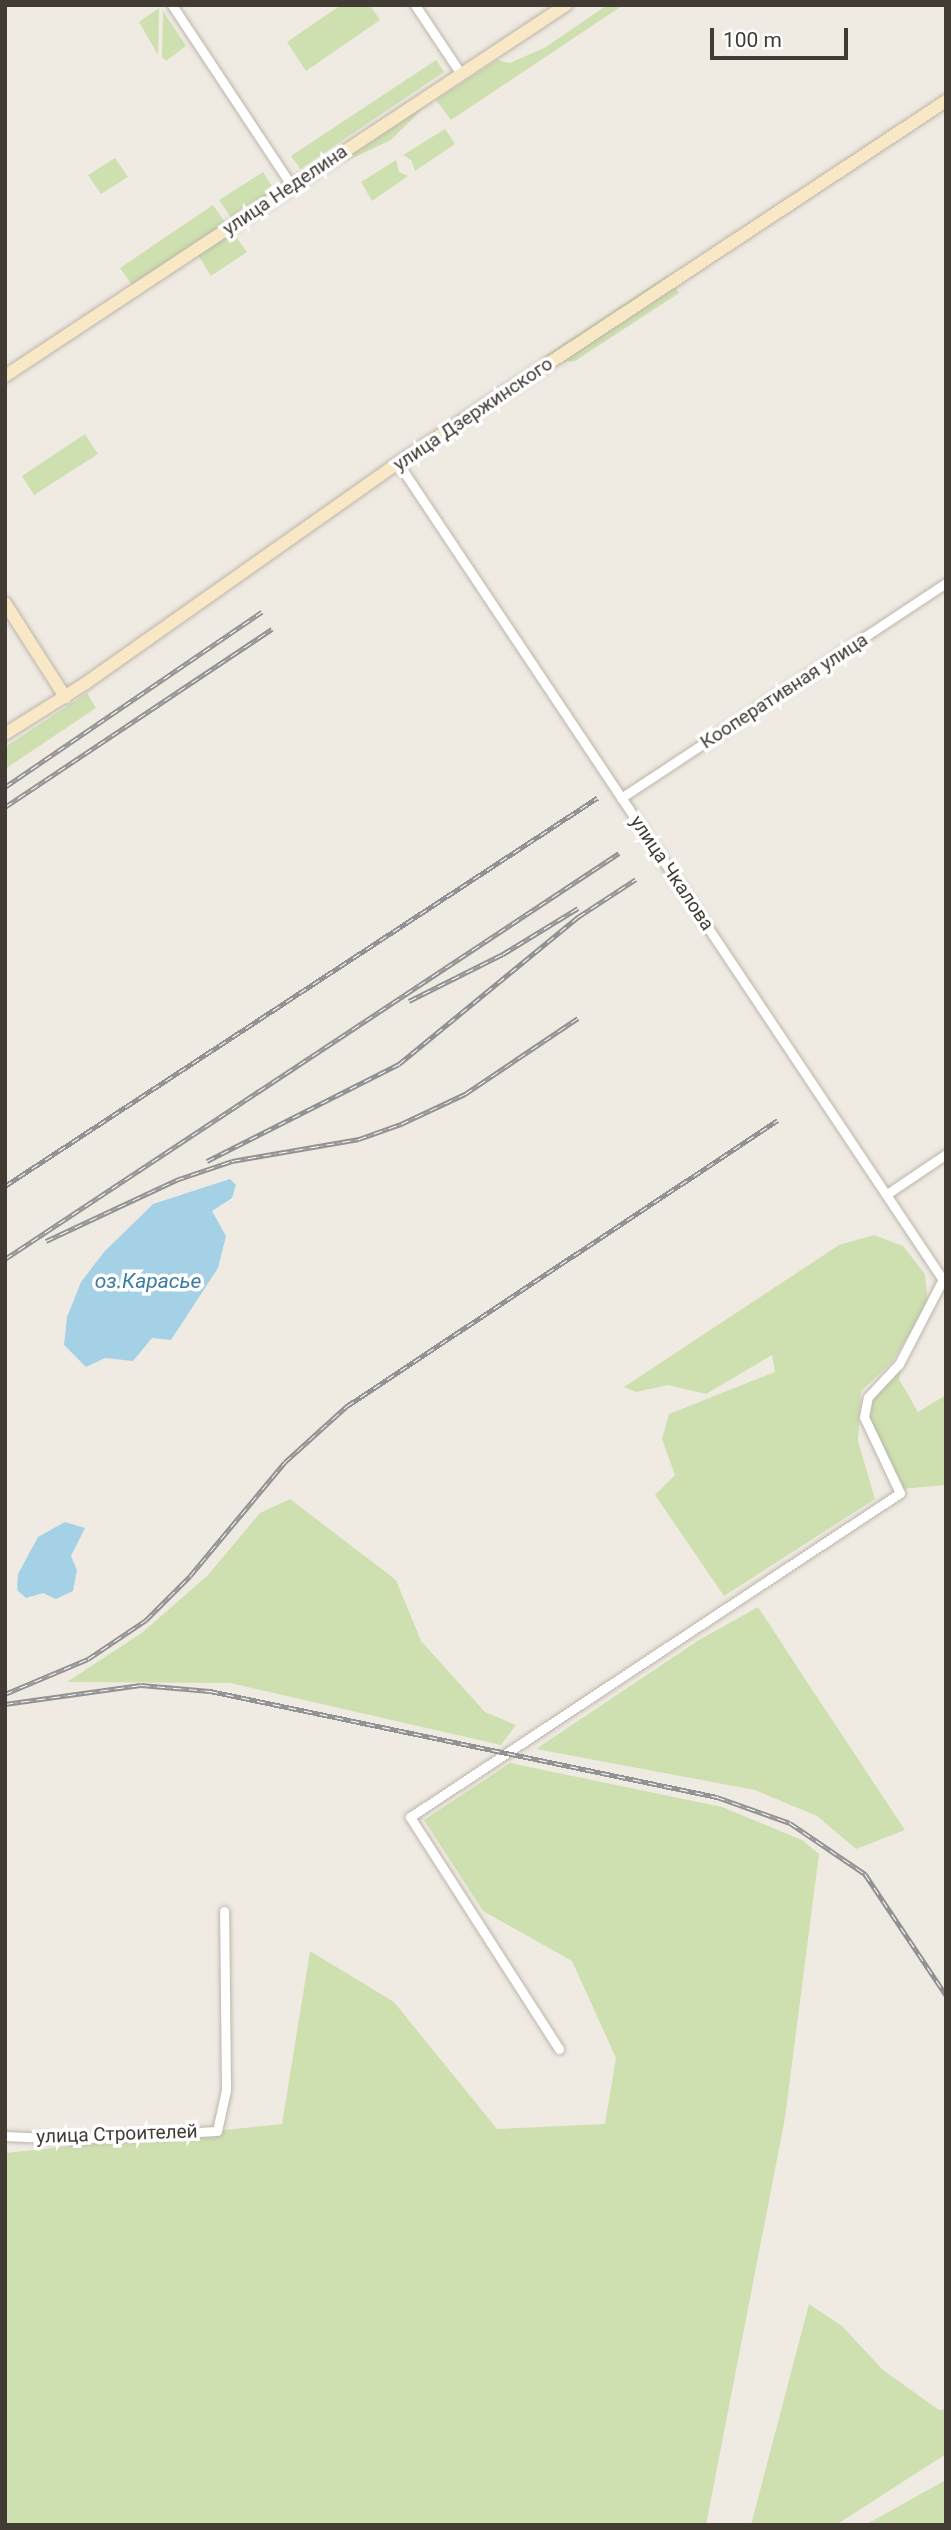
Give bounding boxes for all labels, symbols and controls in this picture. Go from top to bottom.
scale bar [713,14,851,58]
text: 100 m [723,28,782,52]
street label: улица Неделина [218,140,352,240]
street label: улица Дзержинского [389,352,557,476]
street label: Кооперативная улица [696,628,872,754]
street label: улица Чкалова [625,811,719,935]
water label: оз.Карасье [95,1268,201,1294]
street label: улица Строителей [36,2120,198,2148]

